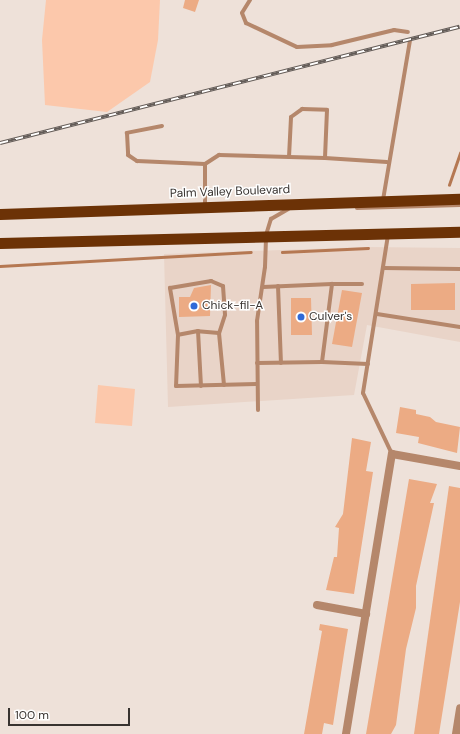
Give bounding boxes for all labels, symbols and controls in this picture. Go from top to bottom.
street label: Palm Valley Boulevard [170,183,290,201]
place label: Chick-fil-A [202,299,263,313]
marker: Chick-fil-A [189,301,199,311]
place label: Culver's [309,310,352,324]
marker: Culver's [296,312,306,322]
scale bar [10,700,132,726]
text: 100 m [15,707,49,723]

